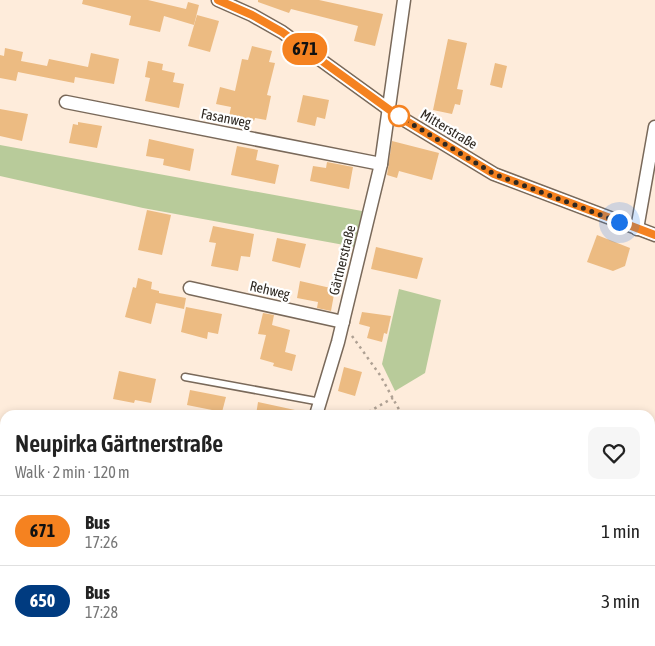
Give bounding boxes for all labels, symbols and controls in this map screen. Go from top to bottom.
line badge: 671 [276,33,334,65]
text: 671 [292,38,318,59]
street label: Fasanweg [200,105,252,131]
unlabelled marker [388,105,410,127]
street label: Mitterstraße [418,106,480,152]
your location [607,210,632,235]
street label: Gärtnerstraße [326,223,358,297]
street label: Rehweg [248,278,292,302]
button: heart [588,427,640,479]
text: Neupirka Gärtnerstraße [15,430,223,457]
text: Walk · 2 min · 120 m [15,463,129,481]
text: Bus [85,511,110,533]
text: 671 [30,520,55,541]
text: 1 min [601,520,640,542]
text: 17:26 [85,533,118,551]
text: Bus [85,581,110,603]
text: 650 [30,590,55,611]
text: 3 min [601,590,640,612]
text: 17:28 [85,603,118,621]

